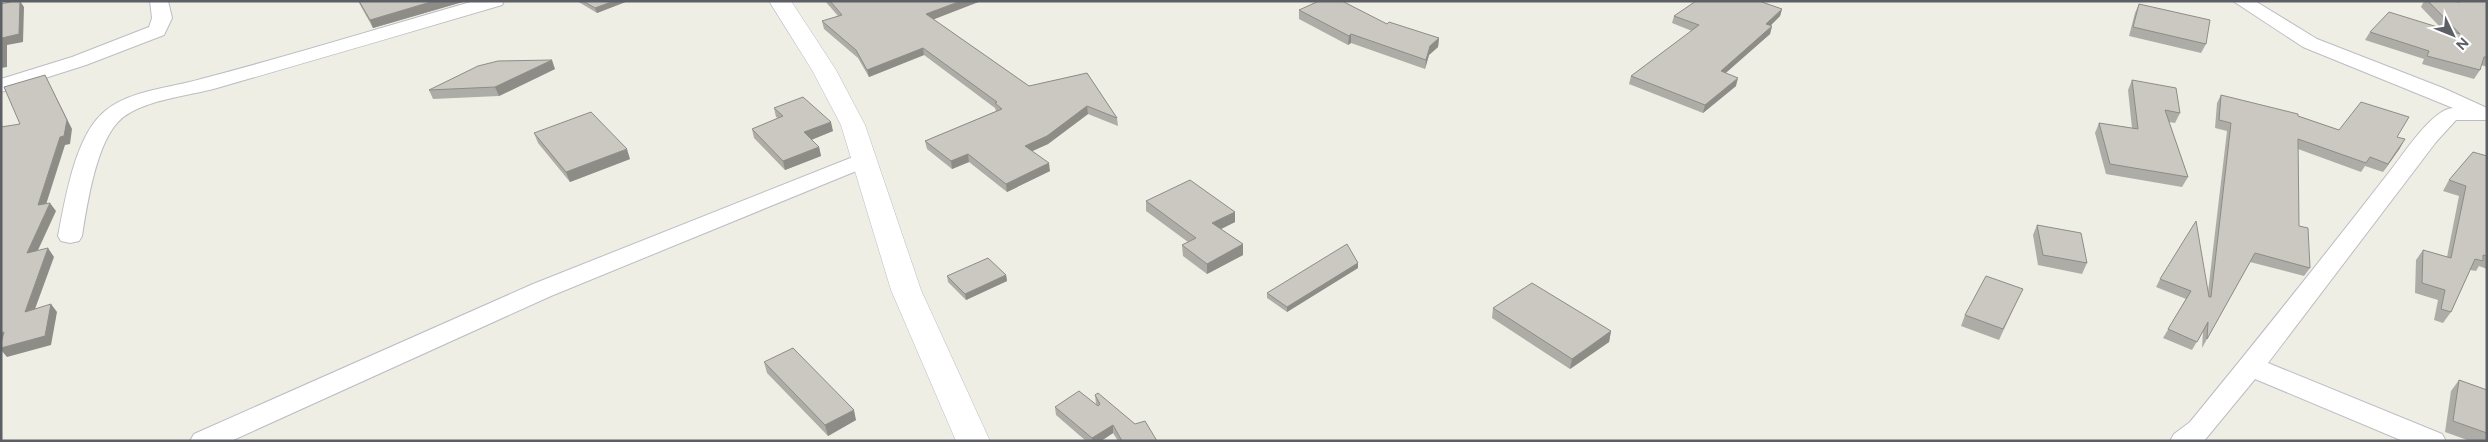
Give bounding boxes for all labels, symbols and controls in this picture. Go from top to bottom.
north arrow [2428,10,2478,60]
text: N [2452,34,2472,53]

